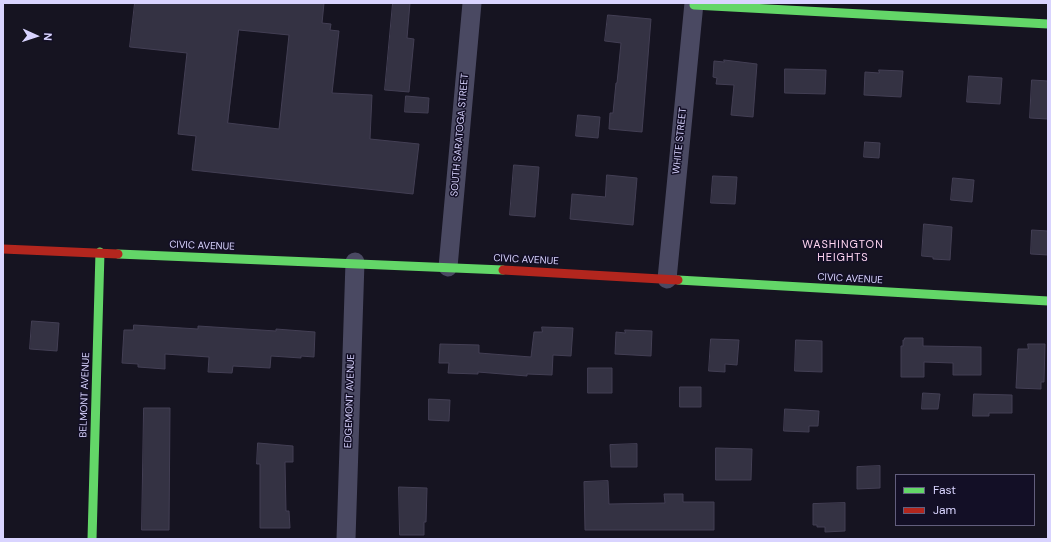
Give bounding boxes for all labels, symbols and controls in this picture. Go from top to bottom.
north arrow [16,16,56,56]
text: N [41,32,55,41]
street label: SOUTH SARATOGA STREET [449,73,471,197]
street label: WHITE STREET [671,107,689,175]
district label: WASHINGTON HEIGHTS [802,238,884,264]
street label: CIVIC AVENUE [169,239,235,253]
street label: CIVIC AVENUE [493,252,559,268]
street label: CIVIC AVENUE [817,271,883,287]
street label: BELMONT AVENUE [78,352,92,438]
street label: EDGEMONT AVENUE [342,354,358,448]
legend [895,474,1035,526]
text: Fast [933,482,956,498]
text: Jam [933,502,956,518]

